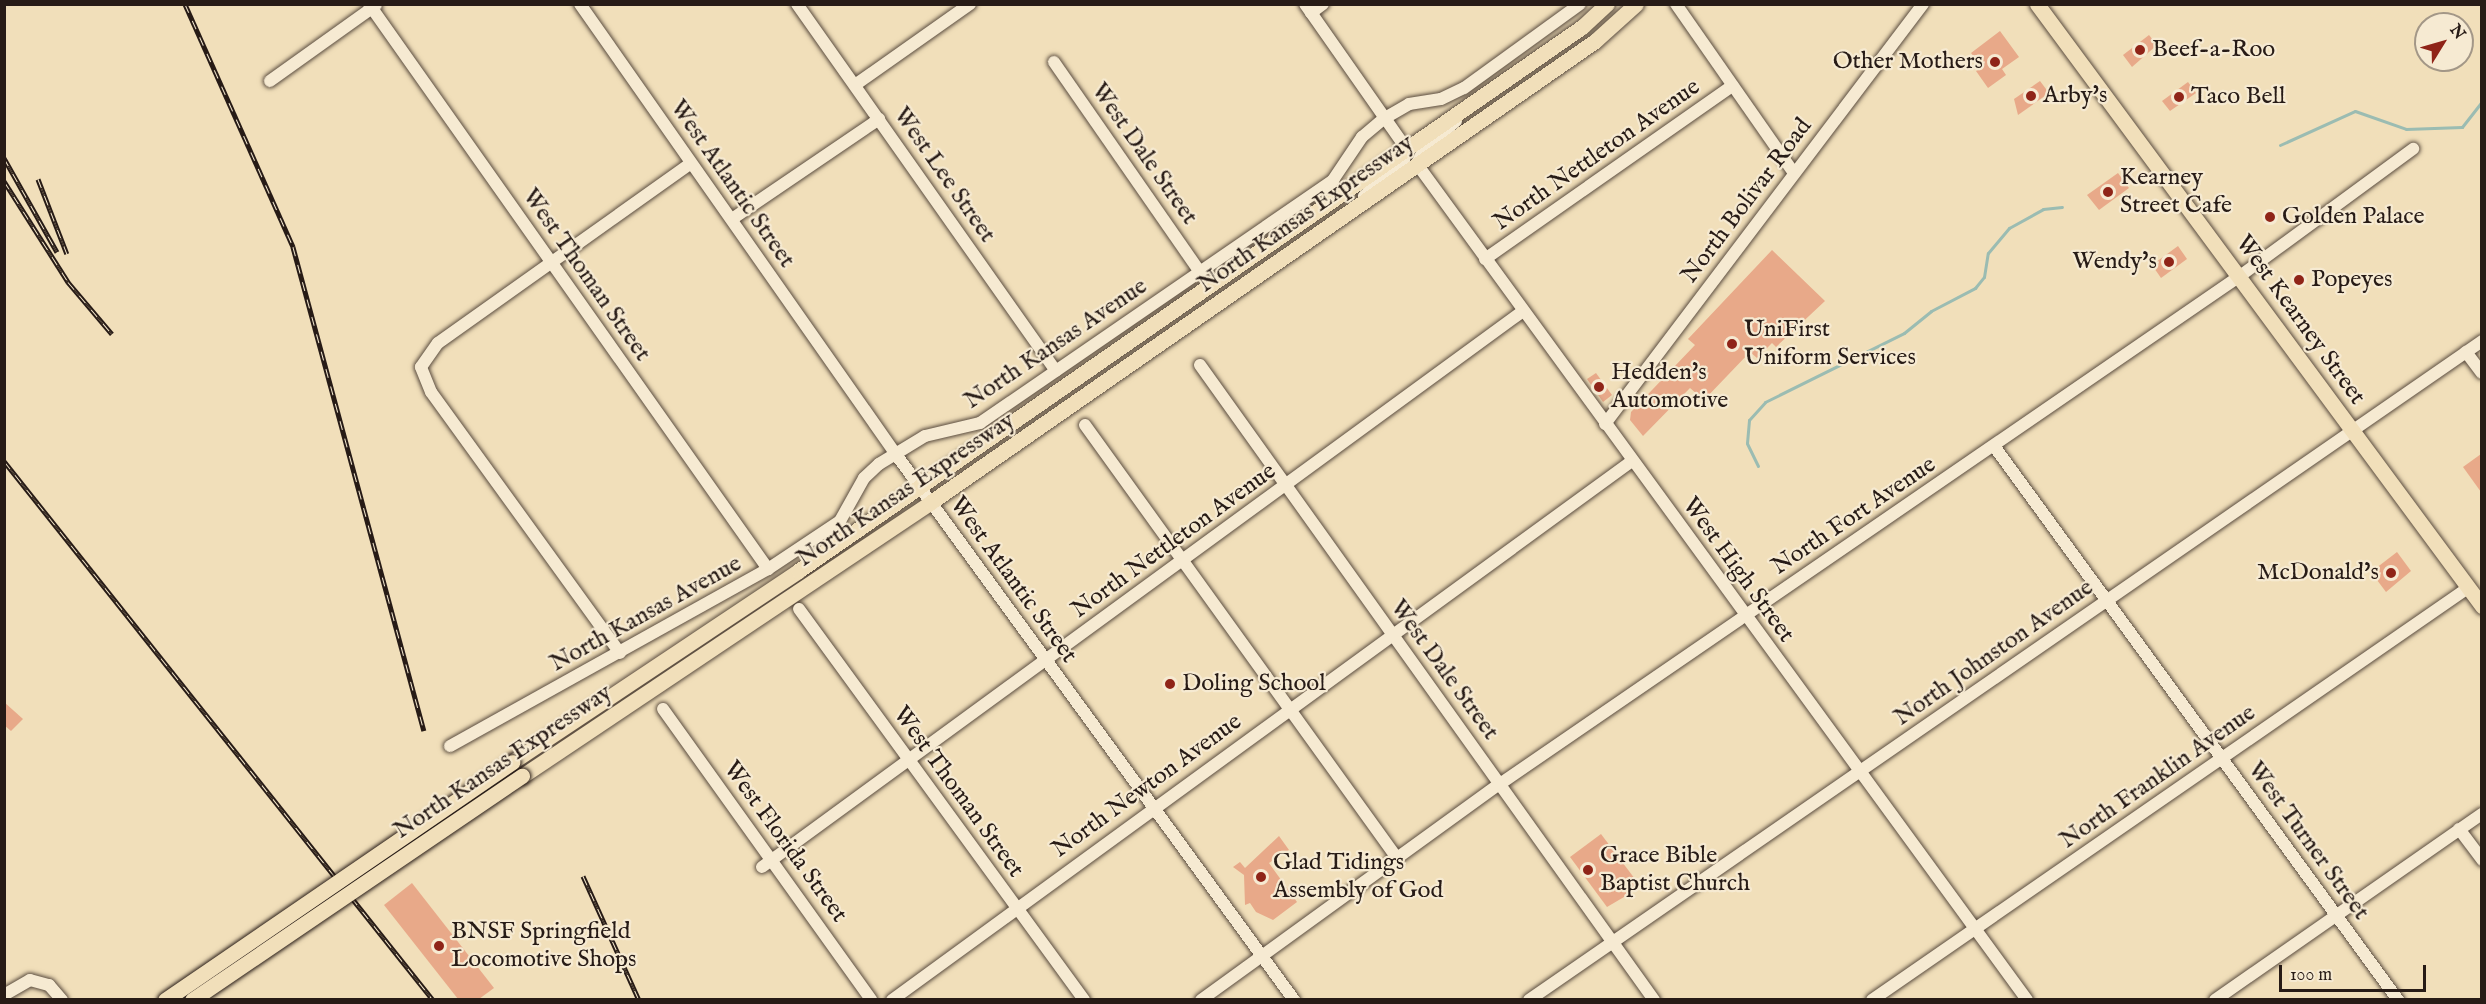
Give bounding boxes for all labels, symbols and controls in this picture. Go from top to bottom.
north arrow [2414,12,2474,72]
text: N [2445,21,2469,44]
place label: Beef-a-Roo [2152,36,2275,64]
marker: Beef-a-Roo [2133,43,2147,57]
place label: Other Mothers [1833,48,1983,76]
marker: Other Mothers [1988,55,2002,69]
street label: North Nettleton Avenue [1488,73,1706,237]
street label: West Dale Street [1084,78,1204,230]
place label: Arby's [2043,82,2107,110]
place label: Taco Bell [2191,83,2286,111]
marker: Arby's [2024,89,2038,103]
marker: Taco Bell [2172,90,2186,104]
street label: West Atlantic Street [663,94,801,274]
street label: West Lee Street [887,102,1001,248]
street label: North Bolivar Road [1676,113,1818,289]
street label: North Kansas Expressway [1193,129,1419,299]
place label: Kearney Street Cafe [2120,164,2232,220]
street label: West Thoman Street [516,183,656,367]
marker: Kearney Street Cafe [2101,185,2115,199]
place label: Golden Palace [2282,203,2425,231]
marker: Golden Palace [2263,210,2277,224]
street label: West Kearney Street [2229,230,2371,410]
place label: Wendy's [2072,248,2157,276]
marker: Wendy's [2162,255,2176,269]
place label: Popeyes [2311,266,2392,294]
street label: North Kansas Avenue [959,272,1153,416]
marker: Popeyes [2292,273,2306,287]
place label: UniFirst Uniform Services [1744,316,1916,372]
marker: UniFirst Uniform Services [1725,337,1739,351]
place label: Hedden's Automotive [1611,359,1728,415]
marker: Hedden's Automotive [1592,380,1606,394]
street label: North Kansas Expressway [792,406,1020,574]
street label: North Fort Avenue [1767,451,1941,581]
street label: North Nettleton Avenue [1066,457,1282,625]
street label: West Atlantic Street [943,491,1083,669]
street label: West High Street [1676,492,1800,648]
street label: North Kansas Avenue [545,549,747,679]
place label: McDonald's [2257,559,2379,587]
marker: McDonald's [2384,566,2398,580]
street label: North Johnston Avenue [1889,573,2099,733]
street label: West Dale Street [1383,594,1505,746]
place label: Doling School [1182,670,1326,698]
marker: Doling School [1163,677,1177,691]
street label: North Kansas Expressway [389,678,617,846]
street label: North Franklin Avenue [2055,699,2261,855]
street label: West Thoman Street [886,701,1030,883]
street label: North Newton Avenue [1047,708,1247,864]
street label: West Florida Street [717,756,853,928]
street label: West Turner Street [2241,756,2375,926]
place label: Grace Bible Baptist Church [1600,842,1750,898]
place label: Glad Tidings Assembly of God [1273,849,1443,905]
marker: Grace Bible Baptist Church [1581,863,1595,877]
marker: Glad Tidings Assembly of God [1254,870,1268,884]
place label: BNSF Springfield Locomotive Shops [451,918,637,974]
marker: BNSF Springfield Locomotive Shops [432,939,446,953]
scale bar [2282,953,2429,991]
text: 100 m [2290,964,2332,987]

